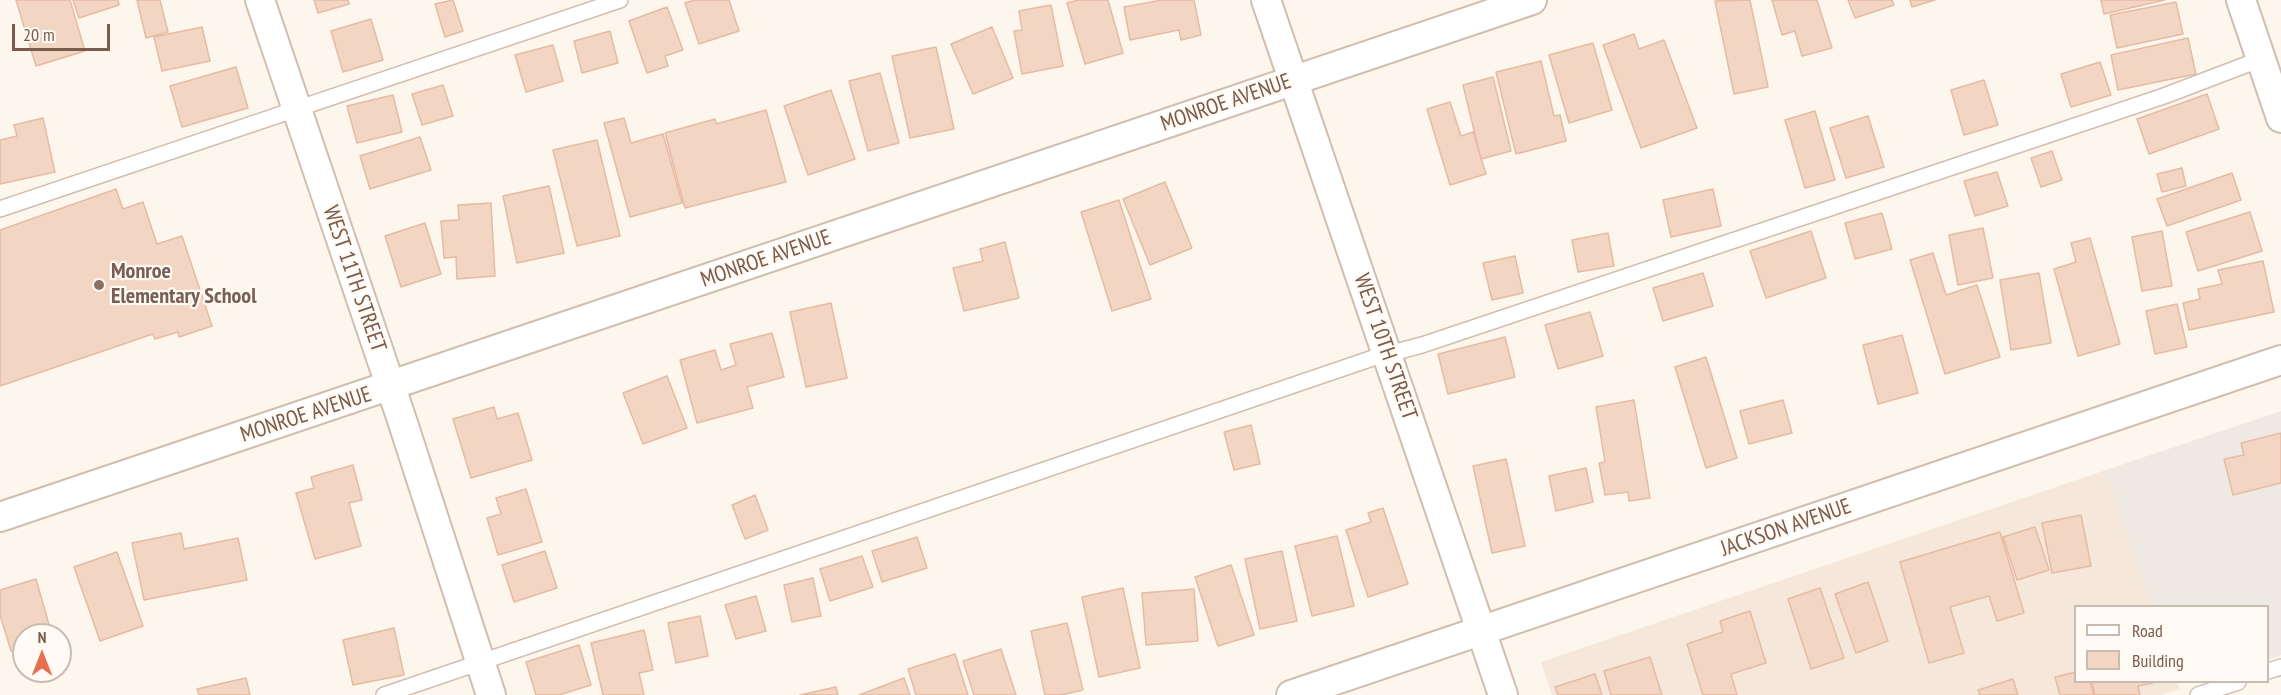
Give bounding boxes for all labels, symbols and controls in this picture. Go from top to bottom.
scale bar [15,12,112,50]
text: 20 m [23,23,55,46]
street label: MONROE AVENUE [1157,68,1295,138]
street label: WEST 11TH STREET [317,202,391,356]
street label: MONROE AVENUE [697,224,835,294]
place label: Monroe Elementary School [111,259,257,310]
street label: WEST 10TH STREET [1348,270,1422,424]
marker: Monroe Elementary School [92,278,106,292]
street label: MONROE AVENUE [237,381,375,449]
street label: JACKSON AVENUE [1717,493,1855,563]
legend [2074,605,2269,683]
text: Road [2132,619,2163,642]
north arrow [12,623,72,683]
text: N [38,627,46,647]
text: Building [2132,649,2184,672]

